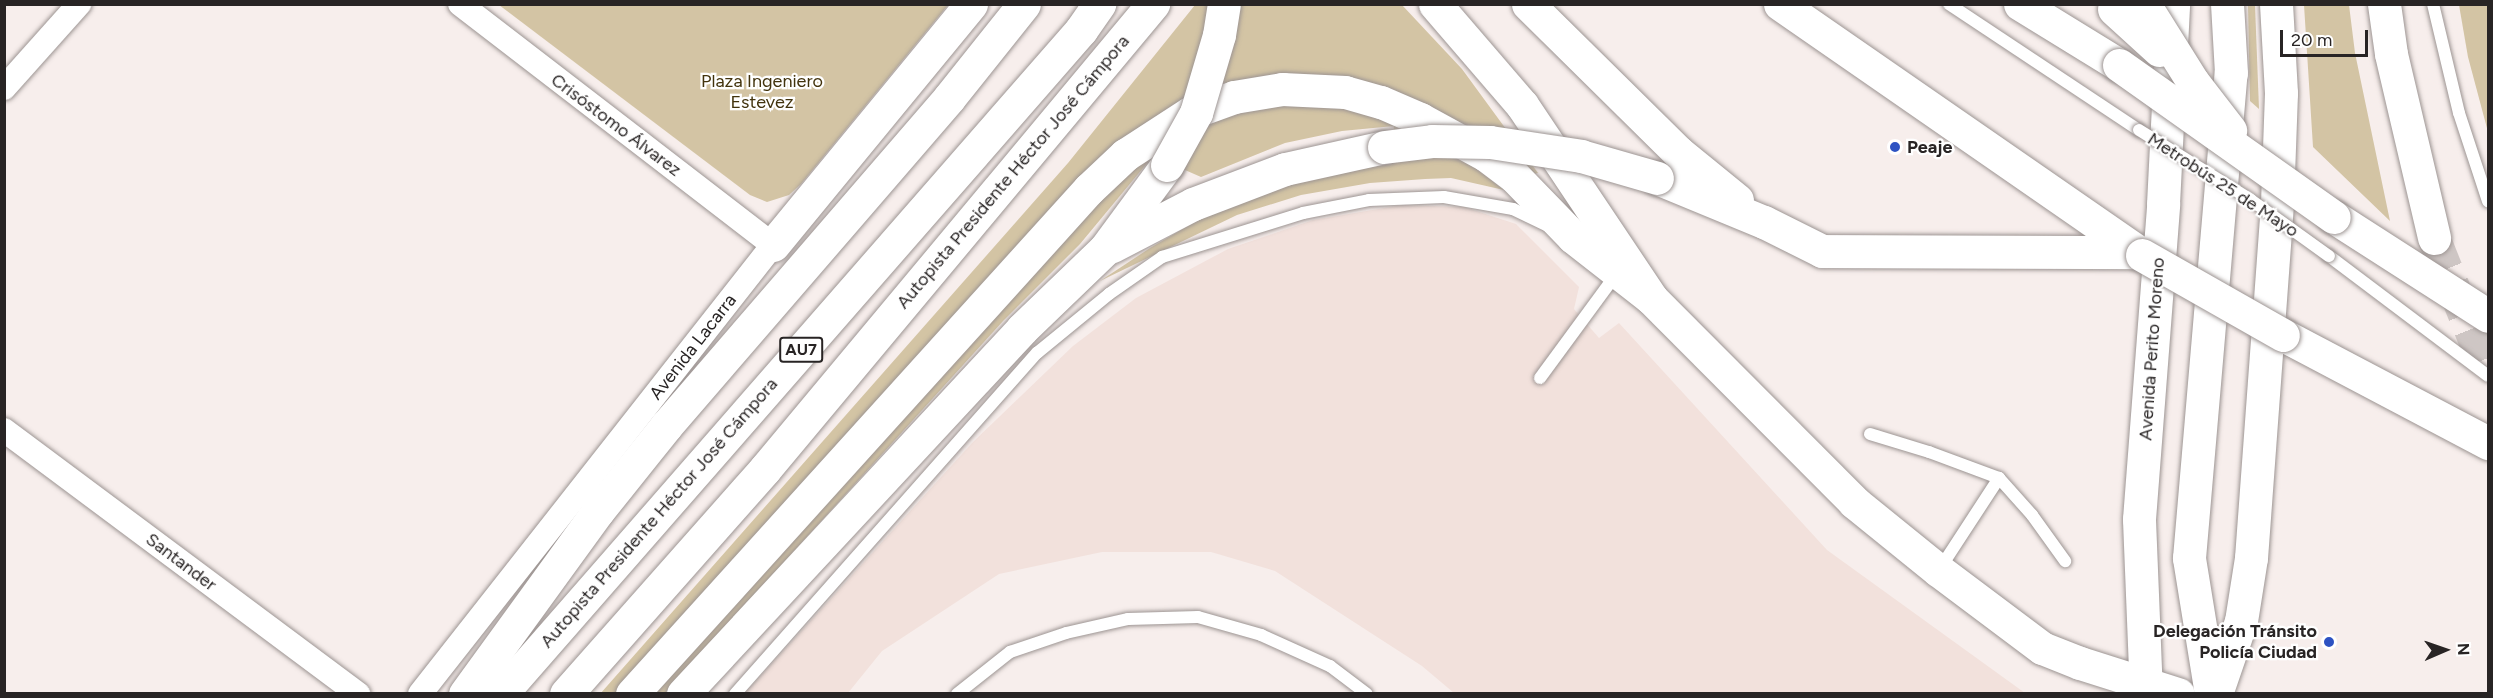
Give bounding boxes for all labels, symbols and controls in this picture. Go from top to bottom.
scale bar [2283,18,2372,56]
text: 20 m [2291,29,2332,51]
street label: Autopista Presidente Héctor José Cámpora [892,31,1134,313]
street label: Crisóstomo Álvarez [547,69,685,181]
park label: Plaza Ingeniero Estevez [701,71,823,113]
street label: Metrobús 25 de Mayo [2144,128,2302,242]
place label: Peaje [1907,136,1952,158]
marker: Peaje [1888,140,1902,154]
street label: Avenida Perito Moreno [2135,257,2169,441]
street label: Avenida Lacarra [645,290,741,404]
road number: AU7 [778,337,824,363]
street label: Autopista Presidente Héctor José Cámpora [536,374,782,652]
street label: Santander [141,528,221,596]
north arrow [2415,620,2475,680]
place label: Delegación Tránsito Policía Ciudad [2153,621,2317,664]
marker: Delegación Tránsito Policía Ciudad [2322,635,2336,649]
text: N [2454,643,2473,656]

